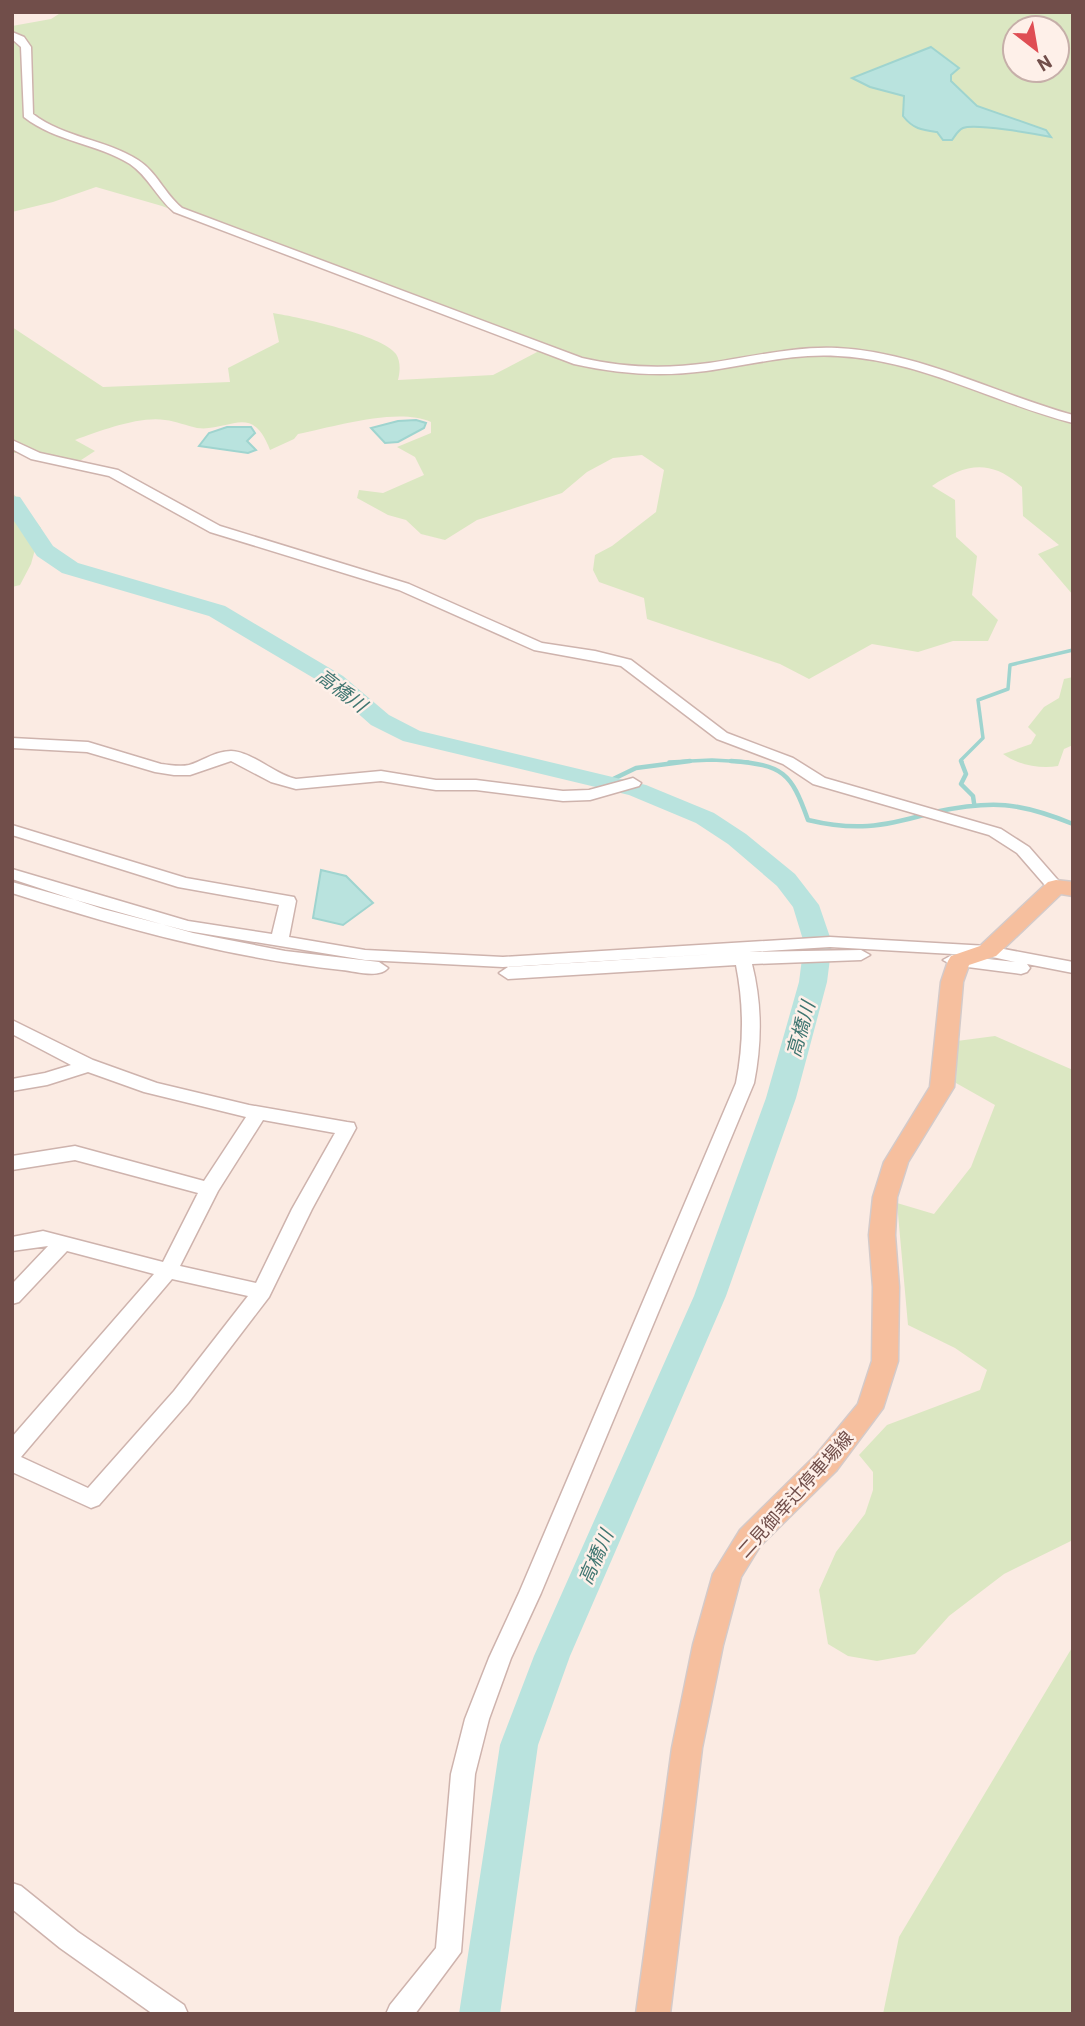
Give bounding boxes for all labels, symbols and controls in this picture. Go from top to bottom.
north arrow [1001,14,1071,84]
text: N [1034,51,1056,77]
water label: 高橋川 [312,664,373,718]
water label: 高橋川 [781,997,819,1060]
street label: 二見御幸辻停車場線 [733,1426,857,1562]
water label: 高橋川 [573,1524,618,1588]

